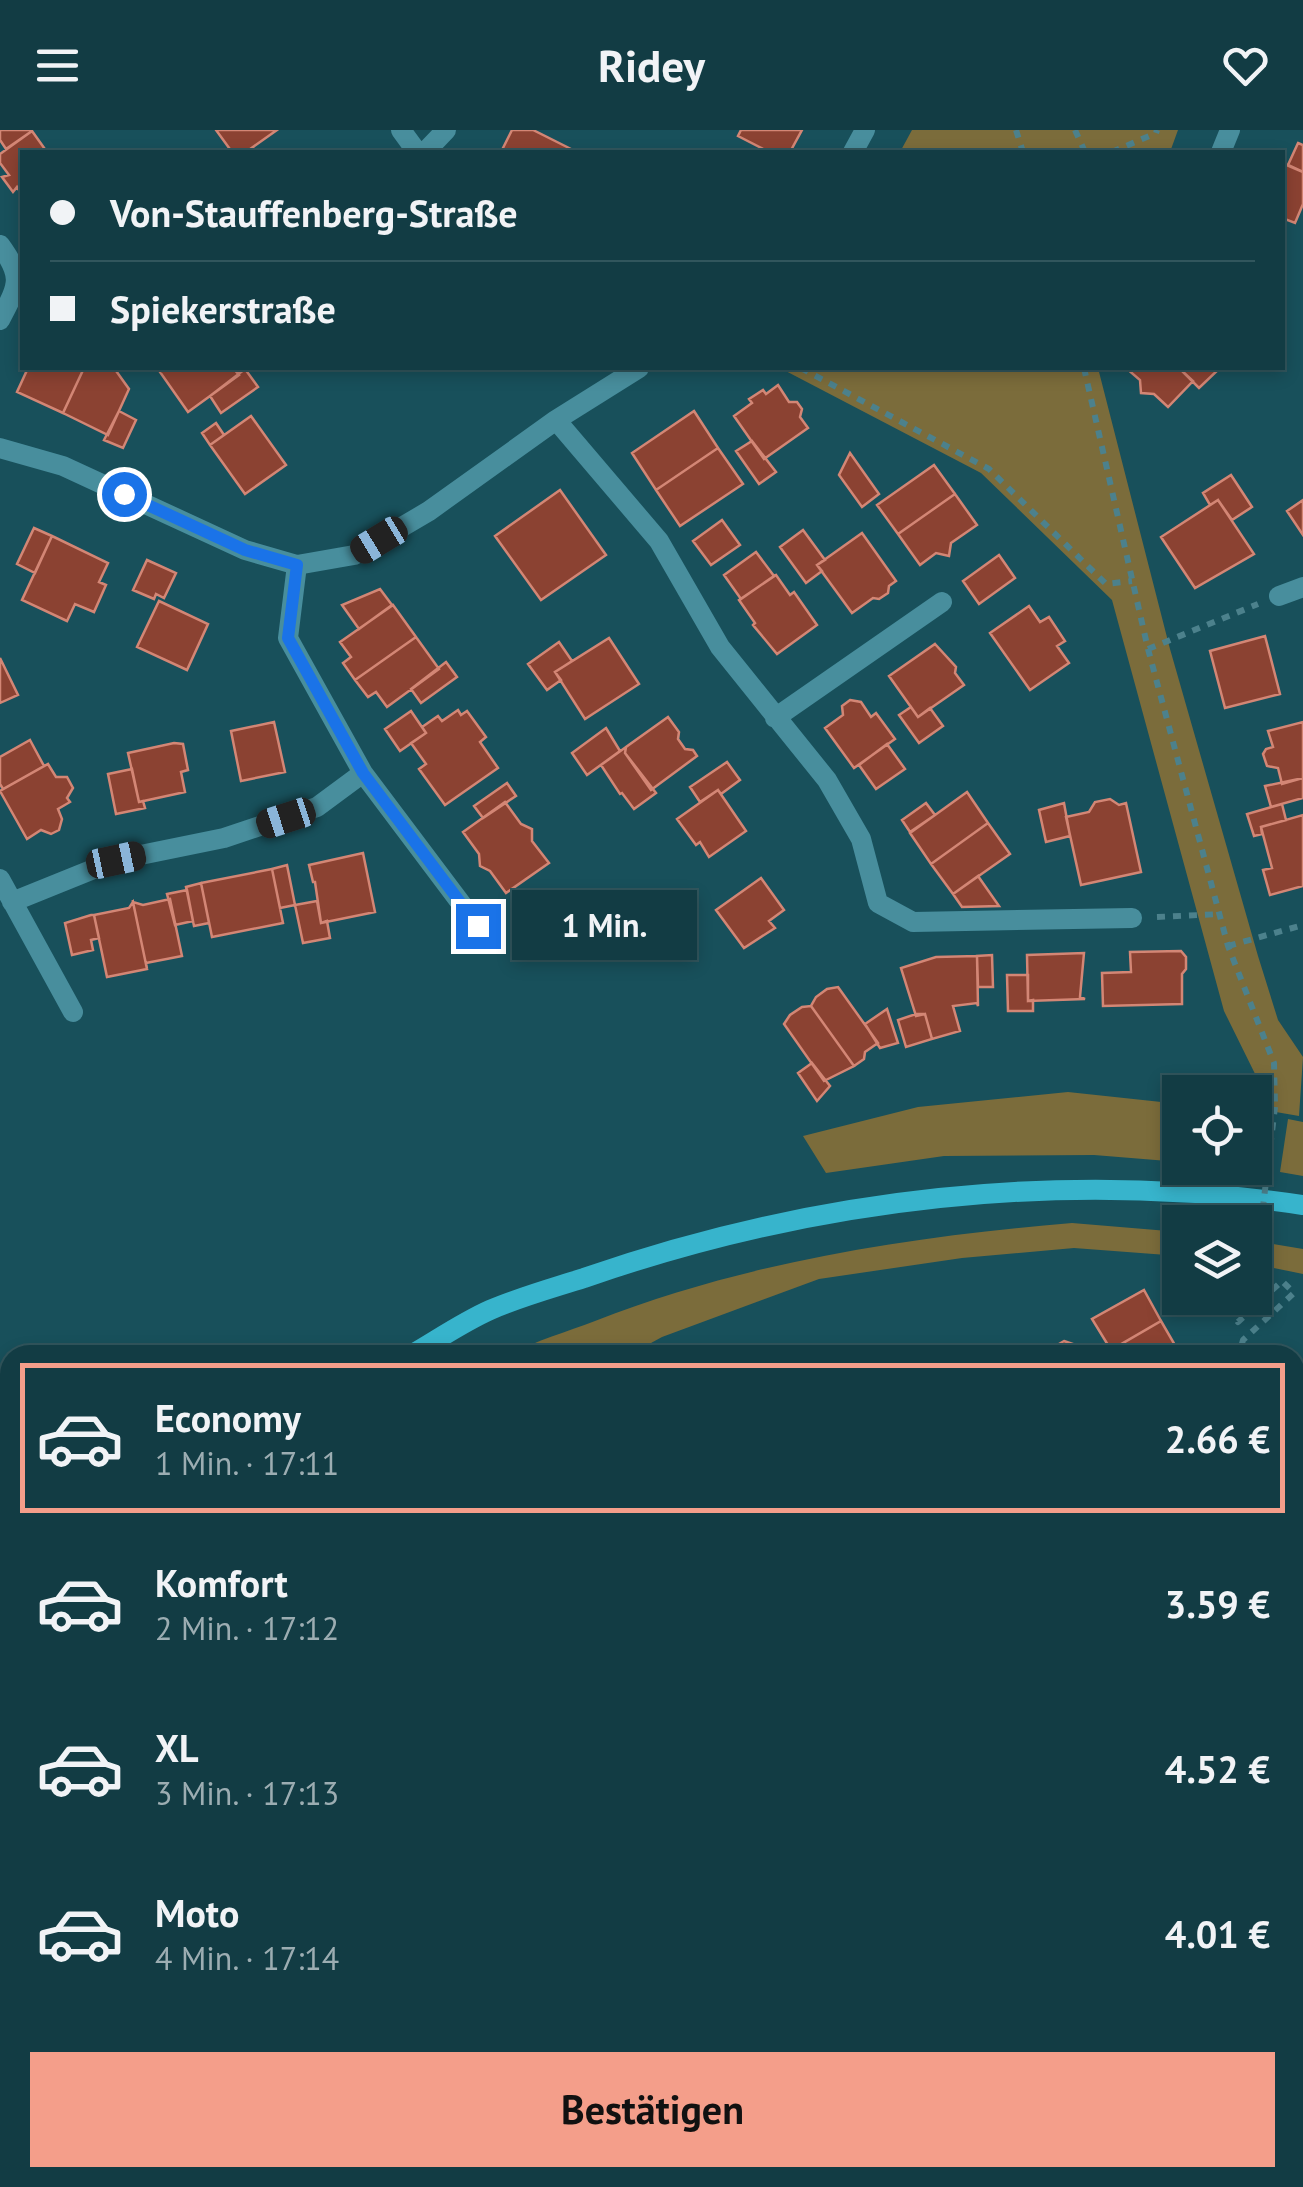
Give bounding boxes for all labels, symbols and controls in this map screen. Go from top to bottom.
text: Ridey [598,36,705,94]
icon: menu [30,38,85,93]
icon: heart [1218,38,1273,93]
text: Von-Stauffenberg-Straße [110,188,518,237]
text: Spiekerstraße [110,284,336,333]
route start [102,472,147,517]
car [346,512,412,568]
car [253,794,319,842]
car [84,839,148,881]
callout: 1 Min. [513,891,698,961]
route end [456,904,501,949]
text: 1 Min. [562,904,647,946]
map controls [1162,1075,1272,1315]
button: locate [1162,1075,1272,1185]
button: layers [1162,1205,1272,1315]
icon: car [35,1393,125,1483]
text: Economy [155,1393,301,1442]
text: 2.66 € [1165,1414,1270,1463]
text: 1 Min. · 17:11 [155,1442,339,1484]
icon: car [35,1558,125,1648]
text: Komfort [155,1558,288,1607]
text: 3.59 € [1165,1579,1270,1628]
text: 2 Min. · 17:12 [155,1607,339,1649]
icon: car [35,1723,125,1813]
text: XL [155,1723,199,1772]
text: 4.52 € [1165,1744,1270,1793]
text: 3 Min. · 17:13 [155,1772,339,1814]
icon: car [35,1888,125,1978]
text: Moto [155,1888,239,1937]
text: 4.01 € [1165,1909,1270,1958]
text: 4 Min. · 17:14 [155,1937,339,1979]
button: Bestätigen [30,2052,1275,2167]

